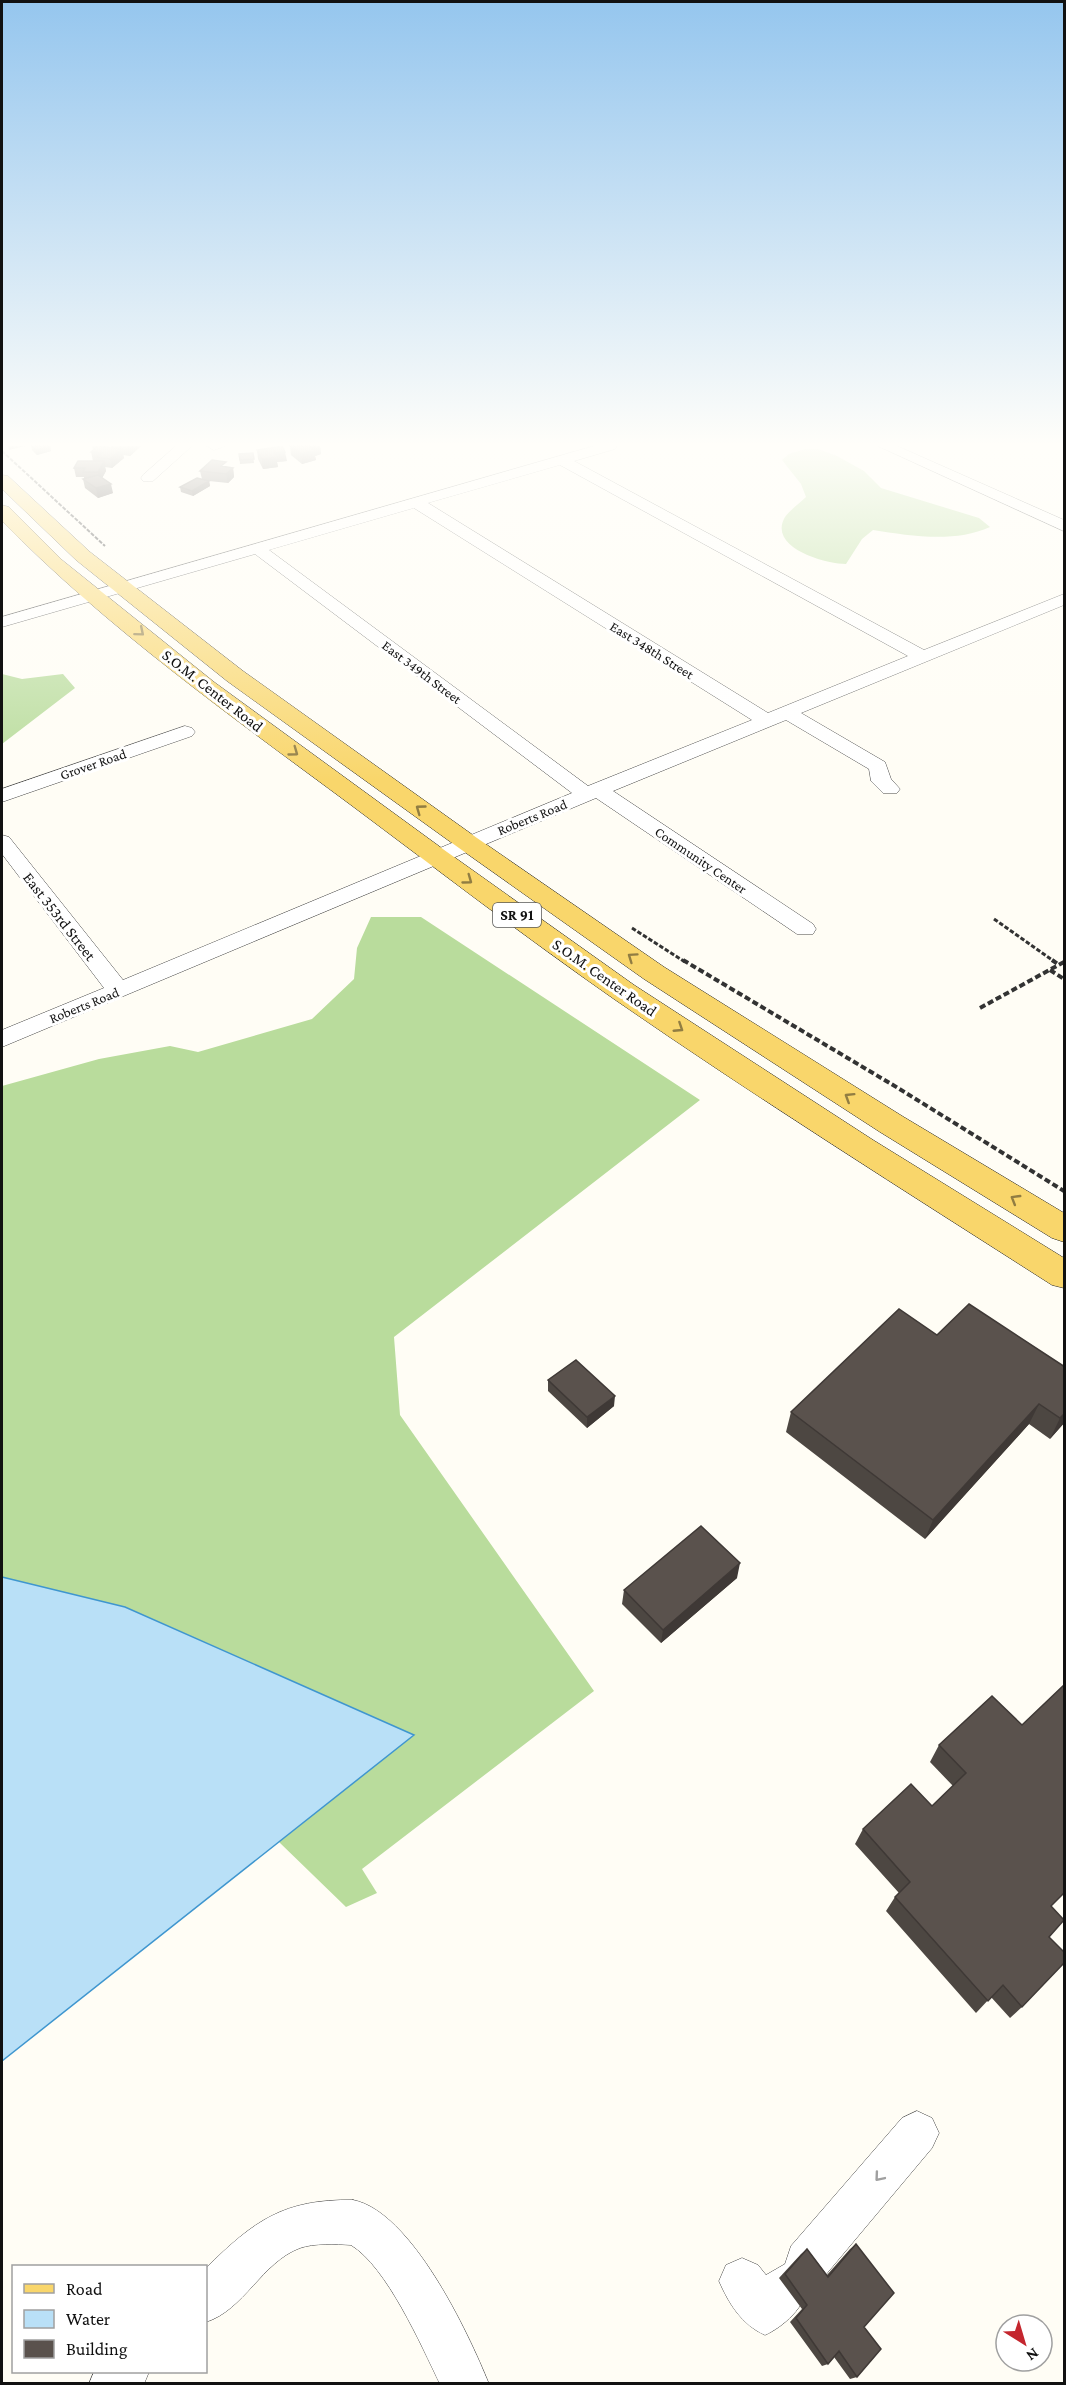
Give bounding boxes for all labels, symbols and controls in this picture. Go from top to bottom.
street label: East 348th Street [607,618,697,682]
one-way arrow [133,625,144,636]
street label: East 349th Street [379,637,465,707]
street label: S.O.M. Center Road [159,646,267,735]
one-way arrow [287,744,298,755]
street label: Grover Road [58,745,129,783]
street label: Roberts Road [495,796,570,838]
one-way arrow [416,805,427,816]
street label: Community Center [652,823,750,897]
street label: East 353rd Street [20,869,100,964]
one-way arrow [461,872,472,883]
road number: SR 91 [493,903,541,927]
street label: S.O.M. Center Road [549,935,660,1020]
one-way arrow [627,953,638,964]
street label: Roberts Road [47,984,122,1026]
one-way arrow [673,1020,683,1032]
one-way arrow [845,1092,855,1104]
one-way arrow [1011,1195,1021,1206]
one-way arrow [875,2170,886,2181]
legend [12,2265,207,2373]
text: Road [66,2279,103,2299]
text: Water [66,2309,111,2329]
north arrow [994,2313,1054,2373]
text: Building [66,2339,128,2359]
text: N [1023,2345,1042,2365]

